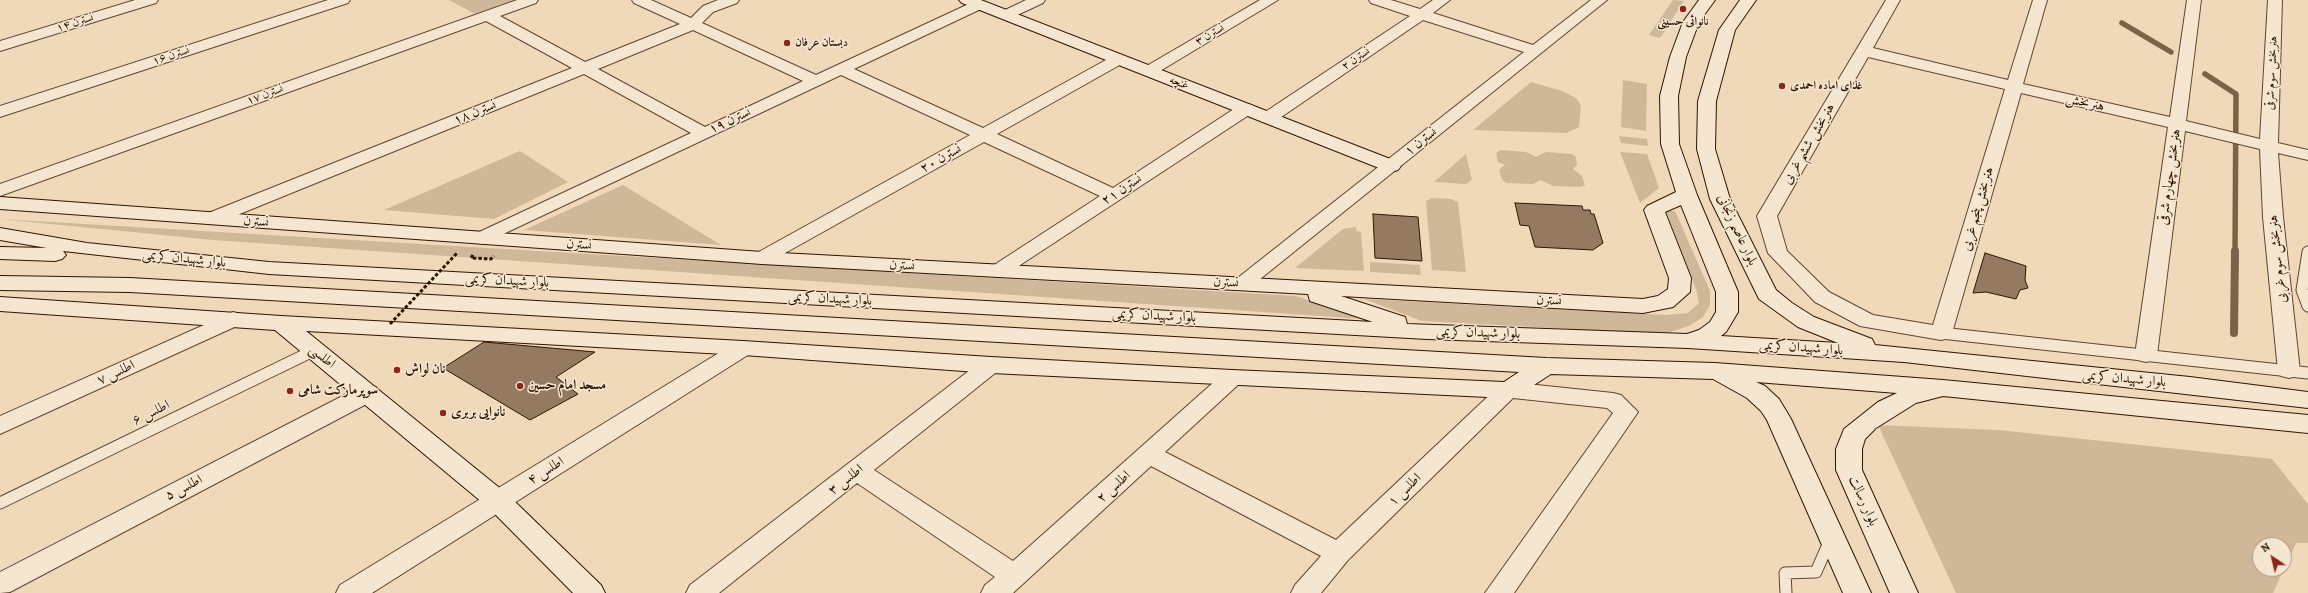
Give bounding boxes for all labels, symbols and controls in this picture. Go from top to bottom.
marker: نانوائی حسینی [1678,4,1688,14]
street label: نسترن ۱۴ [55,11,95,35]
place label: نانوائی حسینی [1657,15,1709,29]
street label: نسترن ۳ [1193,21,1227,49]
place label: دبستان عرفان [795,36,848,50]
street label: هنربخش سوم شرقی [2263,36,2281,110]
marker: دبستان عرفان [782,38,792,48]
street label: نسترن ۱۶ [151,43,191,69]
street label: نسترن ۲ [1339,44,1373,74]
street label: غنچه [1167,73,1191,93]
place label: غذای اماده احمدی [1790,79,1862,93]
marker: غذای اماده احمدی [1777,81,1787,91]
street label: نسترن ۱۷ [244,82,286,108]
street label: هنربخش [2064,90,2106,116]
street label: نسترن ۱۸ [451,97,499,129]
street label: هنربخش ششم غربی [1779,100,1839,188]
street label: نسترن ۱۹ [706,104,754,138]
street label: نسترن ۱ [1401,124,1441,160]
street label: هنربخش چهارم شرقی [2155,128,2185,226]
street label: نسترن ۲۰ [917,141,965,177]
street label: هنربخش پنجم غربی [1958,165,1998,253]
street label: نسترن ۲۱ [1099,171,1145,209]
street label: بلوار عاصم زنجانی [1713,192,1761,268]
street label: نسترن [243,213,269,231]
street label: هنربخش سوم غربی [2265,214,2291,304]
street label: نسترن [566,236,592,254]
street label: بلوار شهیدان کریمی [141,246,227,272]
street label: نسترن [889,257,915,275]
street label: بلوار شهیدان کریمی [464,270,550,292]
street label: نسترن [1213,274,1239,292]
street label: بلوار شهیدان کریمی [787,288,873,310]
street label: نسترن [1536,292,1562,310]
street label: بلوار شهیدان کریمی [1111,305,1197,327]
street label: بلوار شهیدان کریمی [1436,323,1520,343]
street label: بلوار شهیدان کریمی [1758,337,1844,359]
street label: اطلسی [305,341,339,373]
street label: اطلس ۷ [94,357,138,389]
place label: نان لواش [405,362,446,378]
marker: نان لواش [392,365,402,375]
street label: بلوار شهیدان کریمی [2081,367,2167,391]
place label: مسجد امام حسین [528,378,606,394]
marker: مسجد امام حسین [515,381,525,391]
place label: سوپرمارکت شامی [298,383,378,399]
marker: سوپرمارکت شامی [285,386,295,396]
street label: اطلس ۶ [129,397,173,429]
place label: نانوایی بربری [451,405,505,421]
marker: نانوایی بربری [438,408,448,418]
street label: اطلس ۴ [525,453,567,489]
street label: اطلس ۳ [825,461,867,499]
street label: اطلس ۲ [1094,467,1134,507]
street label: اطلس ۱ [1385,470,1425,510]
street label: اطلس ۵ [162,471,206,505]
street label: بلوار رسالت [1844,473,1882,529]
north arrow [2252,537,2292,577]
text: N [2258,539,2273,556]

